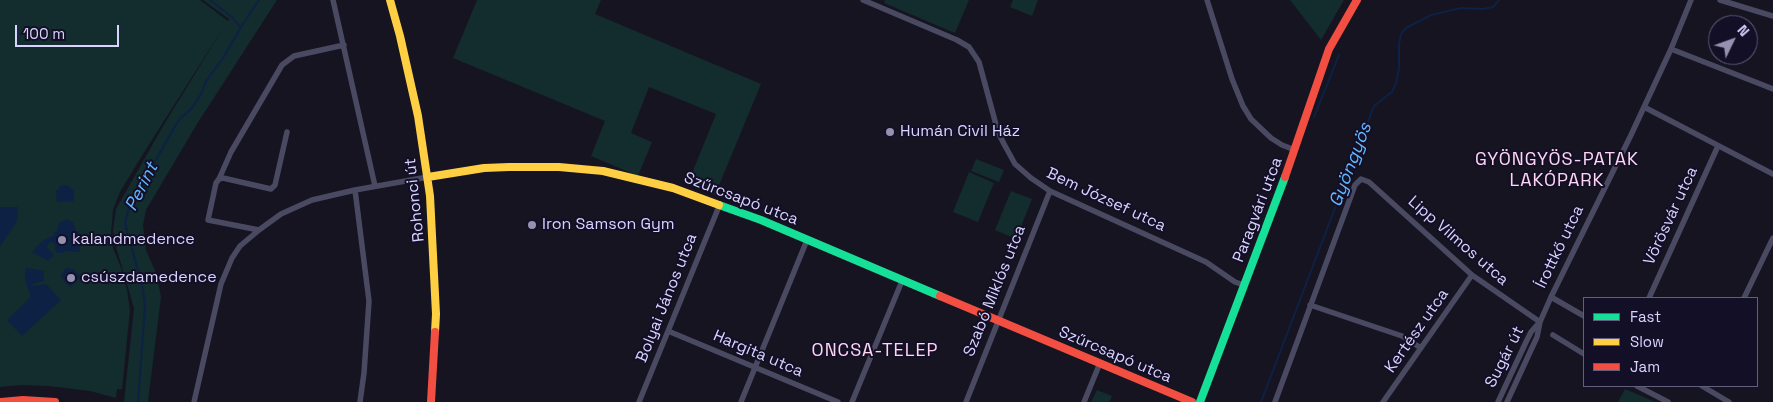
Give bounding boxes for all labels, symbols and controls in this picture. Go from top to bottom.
scale bar [18,15,121,47]
north arrow [1708,15,1758,65]
text: N [1734,21,1753,40]
text: 100 m [23,24,65,43]
water label: Gyöngyös [1325,120,1377,210]
place label: Humán Civil Ház [900,122,1020,142]
marker: Humán Civil Ház [884,126,896,138]
district label: GYÖNGYÖS-PATAK LAKÓPARK [1473,149,1641,192]
street label: Paragvári utca [1229,155,1287,265]
street label: Rohonci út [401,157,429,243]
water label: Perint [121,159,163,215]
street label: Bem József utca [1043,164,1169,236]
street label: Vörösvár utca [1640,164,1702,268]
street label: Szűrcsapó utca [681,168,801,230]
street label: Lipp Vilmos utca [1404,192,1512,290]
street label: Írottkő utca [1532,202,1588,292]
place label: Iron Samson Gym [542,215,675,235]
marker: Iron Samson Gym [526,219,538,231]
street label: Szabó Miklós utca [960,223,1030,359]
place label: kalandmedence [72,230,195,250]
street label: Bolyai János utca [632,231,702,365]
marker: kalandmedence [56,234,68,246]
place label: csúszdamedence [81,268,217,288]
marker: csúszdamedence [65,272,77,284]
street label: Kertész utca [1381,285,1453,377]
legend [1583,297,1758,387]
text: Fast [1630,307,1661,326]
street label: Szűrcsapó utca [1056,323,1174,387]
street label: Sugár út [1481,323,1529,391]
street label: Hargita utca [710,326,806,382]
text: Slow [1630,332,1664,351]
district label: ONCSA-TELEP [810,340,940,362]
text: Jam [1630,357,1660,376]

